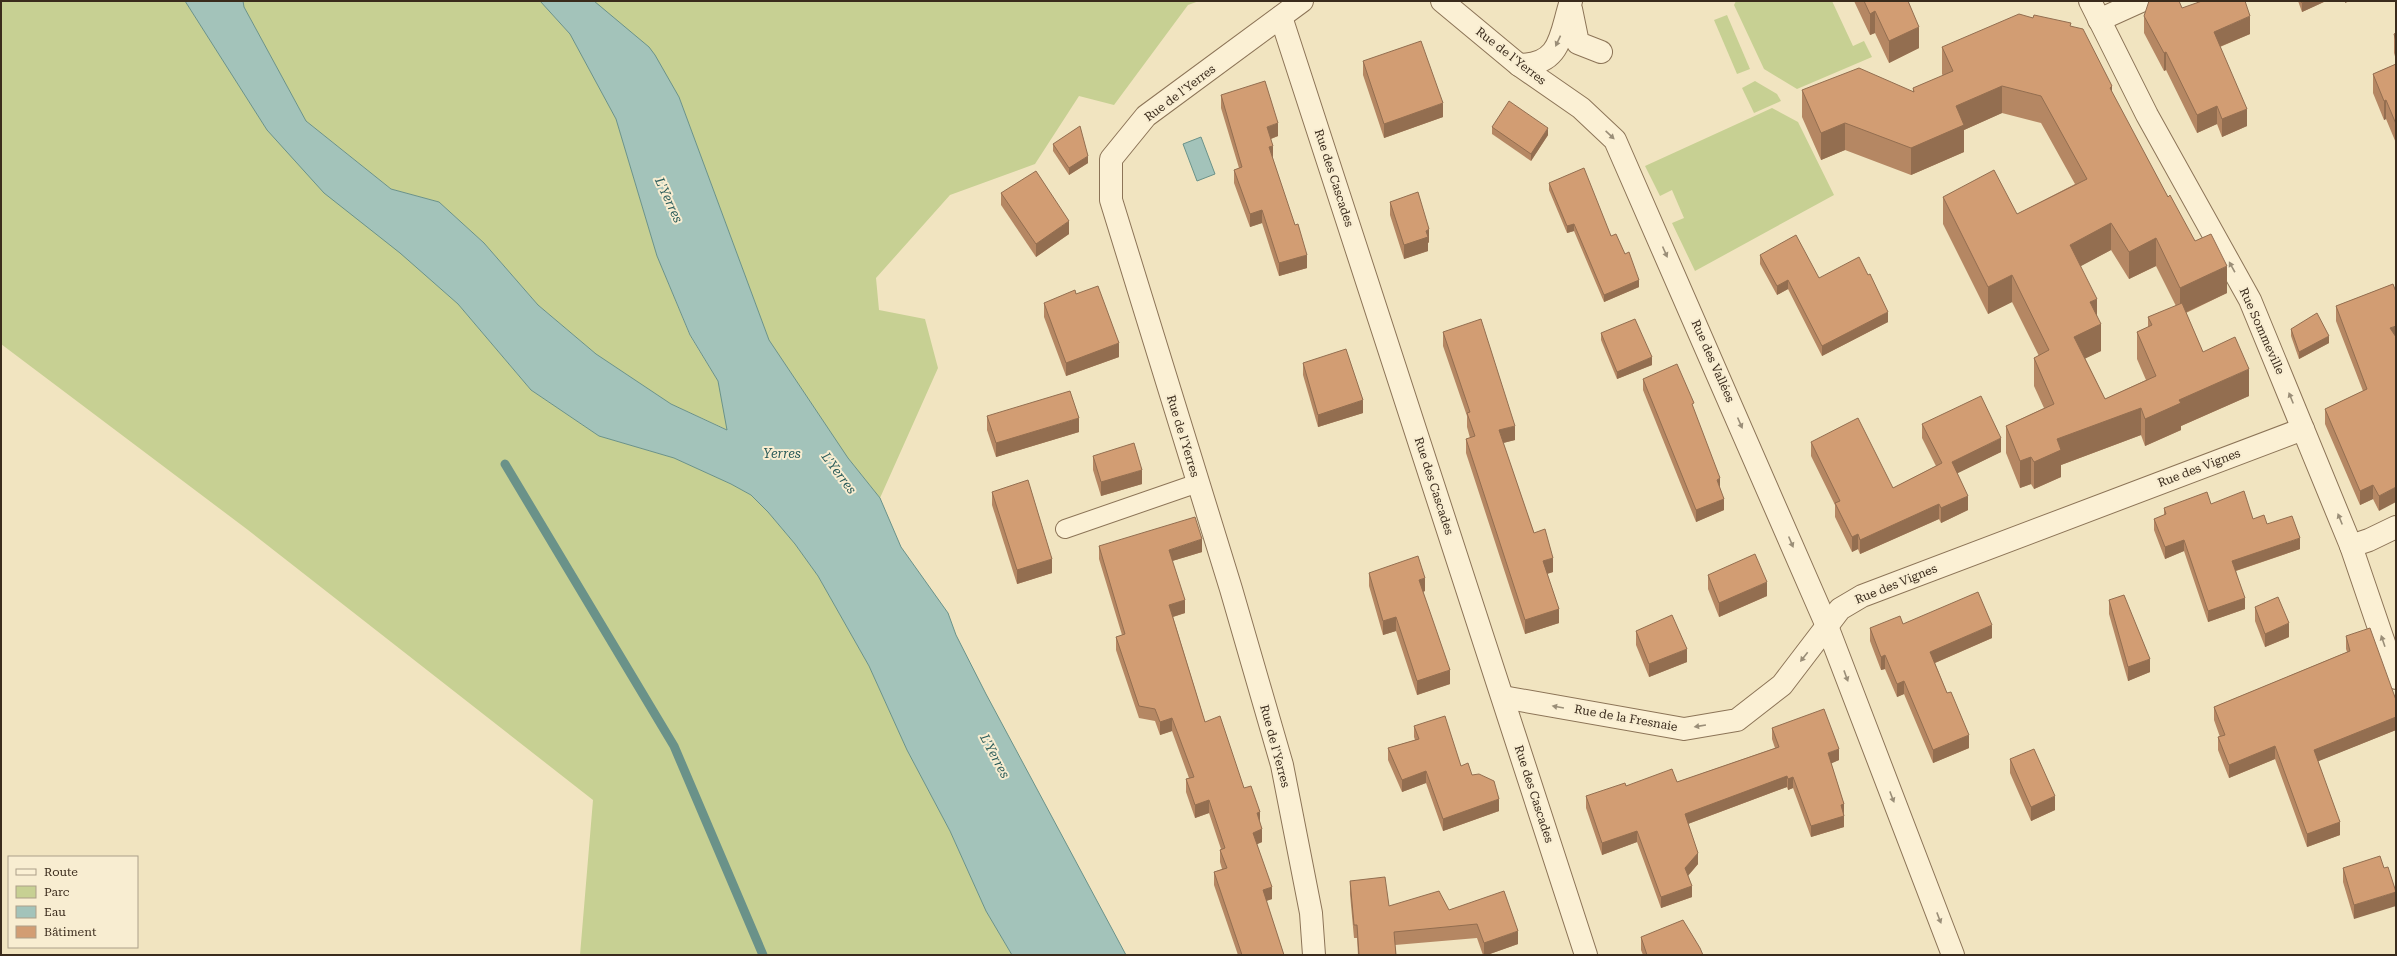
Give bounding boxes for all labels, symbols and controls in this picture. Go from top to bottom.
street label: Rue de l'Yerres [1473,24,1549,88]
one-way arrow [1555,35,1561,46]
street label: Rue de l'Yerres [1142,62,1218,124]
street label: Rue des Cascades [1312,127,1357,229]
one-way arrow [1605,130,1615,140]
water label: L'Yerres [652,174,686,225]
one-way arrow [1662,247,1668,259]
one-way arrow [2228,261,2235,273]
street label: Rue Sommeville [2237,286,2288,377]
street label: Rue des Vallées [1689,318,1738,405]
street label: Rue de l'Yerres [1164,393,1202,479]
one-way arrow [2288,393,2294,404]
one-way arrow [1737,417,1743,429]
street label: Rue des Cascades [1412,435,1457,537]
water label: Yerres [763,446,801,461]
street label: Rue des Vignes [2156,446,2243,490]
water label: L'Yerres [818,448,859,497]
one-way arrow [2336,512,2342,524]
one-way arrow [1789,536,1795,548]
street label: Rue des Vignes [1853,561,1939,607]
one-way arrow [2380,635,2386,647]
one-way arrow [1799,651,1808,662]
one-way arrow [1843,670,1849,682]
street label: Rue de la Fresnaie [1573,702,1679,734]
street label: Rue de l'Yerres [1257,703,1293,789]
one-way arrow [1552,704,1564,710]
one-way arrow [1694,723,1706,729]
water label: L'Yerres [977,730,1013,781]
street label: Rue des Cascades [1512,743,1557,845]
one-way arrow [1889,792,1895,804]
legend [8,856,138,948]
text: Route [44,865,78,879]
text: Parc [44,885,70,899]
text: Eau [44,905,66,919]
one-way arrow [1936,913,1942,925]
text: Bâtiment [44,925,97,939]

